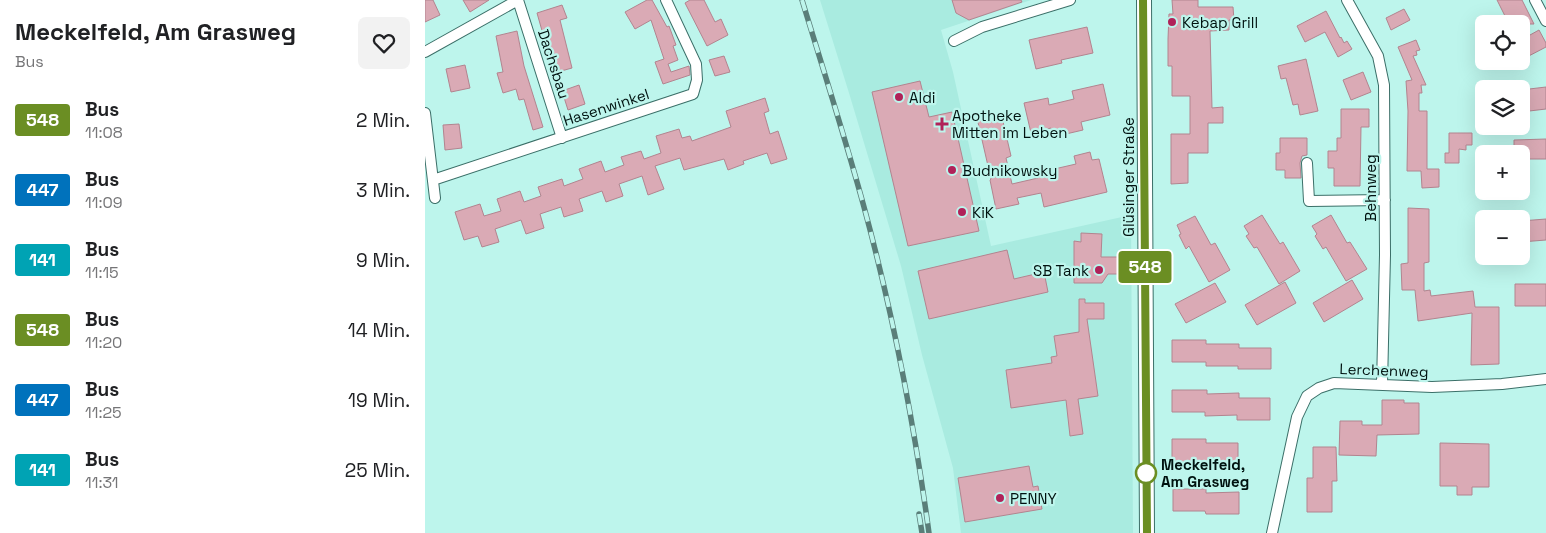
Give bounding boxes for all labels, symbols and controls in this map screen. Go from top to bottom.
place label: Kebap Grill [1182,13,1258,32]
map controls [1475,15,1530,265]
button: locate [1475,15,1530,70]
text: Meckelfeld, Am Grasweg [15,16,296,47]
marker: Kebap Grill [1166,16,1178,28]
button: heart [358,17,410,69]
street label: Dachsbau [534,27,574,101]
text: Bus [15,51,44,72]
button: layers [1475,80,1530,135]
street label: Hasenwinkel [561,84,651,130]
place label: Aldi [909,88,935,107]
marker: Aldi [893,91,905,103]
text: Bus [85,97,119,122]
place label: Apotheke Mitten im Leben [952,106,1068,142]
text: 548 [26,108,59,131]
text: 2 Min. [356,108,410,133]
street label: Glüsinger Straße [1119,117,1138,237]
marker: Apotheke Mitten im Leben [936,118,948,130]
text: 11:08 [85,122,123,143]
button: + [1475,145,1530,200]
street label: Behnweg [1361,154,1380,222]
place label: Budnikowsky [962,161,1058,180]
marker: Budnikowsky [946,164,958,176]
text: Bus [85,167,119,192]
text: 447 [26,178,59,201]
text: 3 Min. [356,178,410,203]
text: 11:09 [85,192,122,213]
place label: KiK [972,203,994,222]
marker: KiK [956,206,968,218]
button: − [1475,210,1530,265]
text: Bus [85,237,119,262]
text: 141 [29,248,56,271]
text: 9 Min. [356,248,410,273]
line badge: 548 [1116,251,1174,283]
text: 548 [1128,255,1162,278]
place label: SB Tank [1033,261,1089,280]
text: 11:15 [85,262,119,283]
marker: SB Tank [1093,264,1105,276]
text: Bus [85,307,119,332]
text: 548 [26,318,59,341]
text: 14 Min. [348,318,410,343]
text: 11:20 [85,332,122,353]
street label: Lerchenweg [1339,359,1429,381]
text: Bus [85,377,119,402]
text: 447 [26,388,59,411]
text: 19 Min. [348,388,410,413]
text: 11:25 [85,402,122,423]
text: Bus [85,447,119,472]
place label: Meckelfeld, Am Grasweg [1161,455,1249,491]
text: 141 [29,458,56,481]
text: 25 Min. [345,458,410,483]
marker: Meckelfeld, Am Grasweg [1135,462,1157,484]
text: 11:31 [85,472,119,493]
place label: PENNY [1010,489,1057,508]
marker: PENNY [994,492,1006,504]

